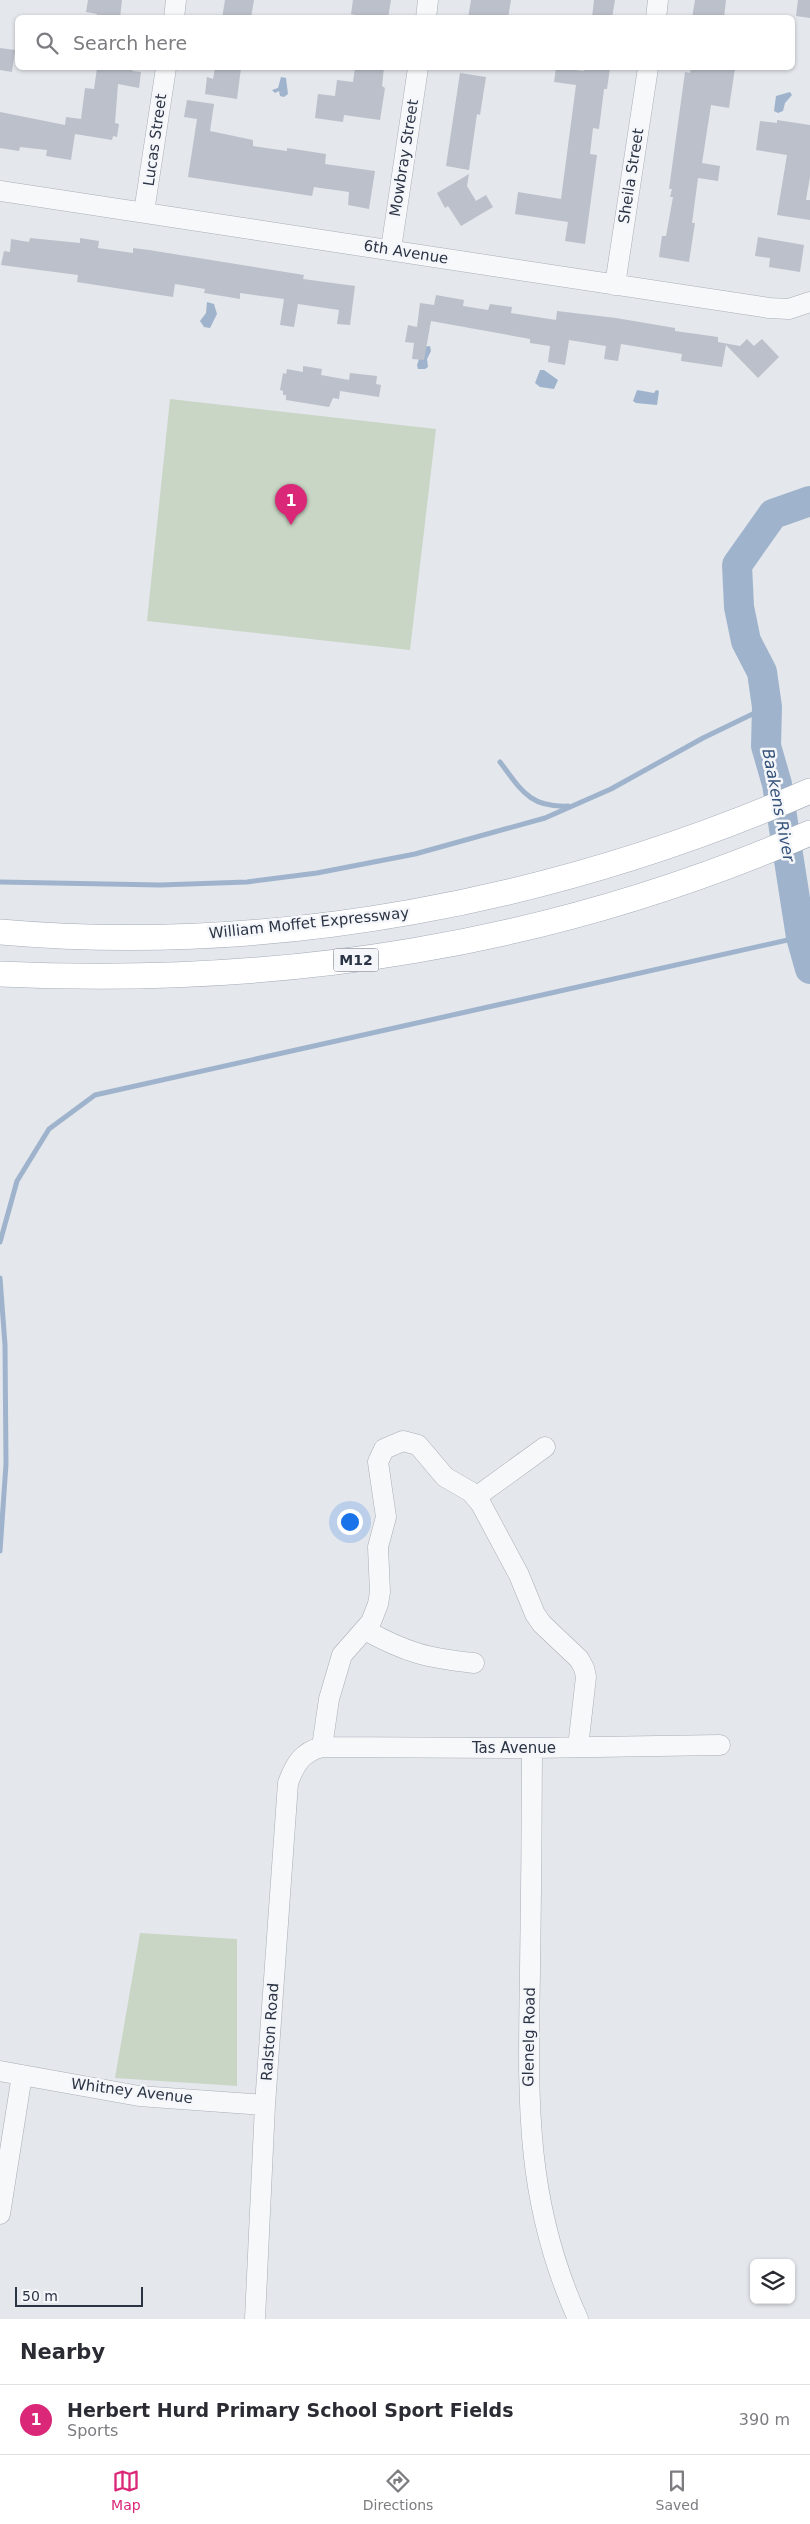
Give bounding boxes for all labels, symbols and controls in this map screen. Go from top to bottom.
search box [15,15,795,70]
icon: search [33,29,61,57]
text: Search here [73,32,187,54]
street label: Lucas Street [140,92,170,187]
street label: Mowbray Street [386,98,422,218]
street label: Sheila Street [615,127,647,225]
street label: 6th Avenue [362,236,450,268]
pin: 1 [275,484,307,525]
water label: Baakens River [758,747,799,865]
street label: William Moffet Expressway [208,904,410,942]
road number: M12 [334,948,378,972]
your location [337,1509,363,1535]
street label: Tas Avenue [471,1739,556,1757]
street label: Ralston Road [258,1982,282,2082]
street label: Glenelg Road [519,1987,539,2087]
street label: Whitney Avenue [70,2075,194,2107]
map controls [750,2259,795,2304]
button: layers [750,2259,795,2304]
scale bar [15,2284,142,2307]
text: 50 m [22,2288,58,2304]
text: Nearby [20,2340,105,2364]
text: Herbert Hurd Primary School Sport Fields [67,2399,513,2421]
text: 1 [30,2410,42,2429]
text: 390 m [739,2410,790,2429]
text: Sports [67,2421,118,2440]
tab: Map [111,2467,141,2513]
tab: Directions [363,2467,433,2513]
tab: Saved [656,2467,699,2513]

